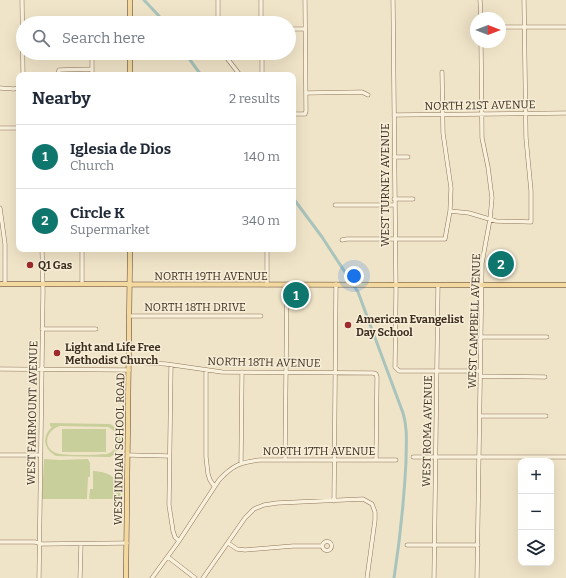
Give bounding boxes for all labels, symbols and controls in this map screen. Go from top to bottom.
north arrow [470,12,506,48]
search box [16,16,296,60]
icon: search [30,27,52,49]
text: Search here [62,29,145,47]
text: Nearby [32,88,91,109]
text: 2 results [229,91,280,106]
street label: NORTH 21ST AVENUE [424,98,536,113]
street label: WEST TURNEY AVENUE [379,123,392,247]
text: Iglesia de Dios [70,140,171,158]
text: 1 [42,149,48,164]
text: 140 m [244,149,280,164]
text: Church [70,158,114,173]
text: Circle K [70,204,125,222]
text: 2 [41,213,49,228]
text: 340 m [242,213,280,228]
text: Supermarket [70,222,150,237]
pin: 2 [488,249,514,279]
street label: WEST CAMPBELL AVENUE [466,253,483,389]
place label: Q1 Gas [38,259,73,272]
marker: Q1 Gas [25,260,35,270]
your location [344,266,364,286]
street label: NORTH 19TH AVENUE [154,270,268,283]
pin: 1 [283,280,309,310]
street label: NORTH 18TH DRIVE [144,301,246,314]
place label: American Evangelist Day School [356,313,464,339]
marker: American Evangelist Day School [343,320,353,330]
street label: WEST FAIRMOUNT AVENUE [25,340,40,485]
place label: Light and Life Free Methodist Church [65,341,161,367]
marker: Light and Life Free Methodist Church [52,348,62,358]
street label: NORTH 18TH AVENUE [207,355,321,370]
street label: WEST INDIAN SCHOOL ROAD [112,373,127,525]
street label: WEST ROMA AVENUE [420,375,435,487]
street label: NORTH 17TH AVENUE [263,445,375,458]
map controls [518,458,554,566]
button: + [518,458,554,494]
button: − [518,494,554,530]
button: layers [518,530,554,566]

